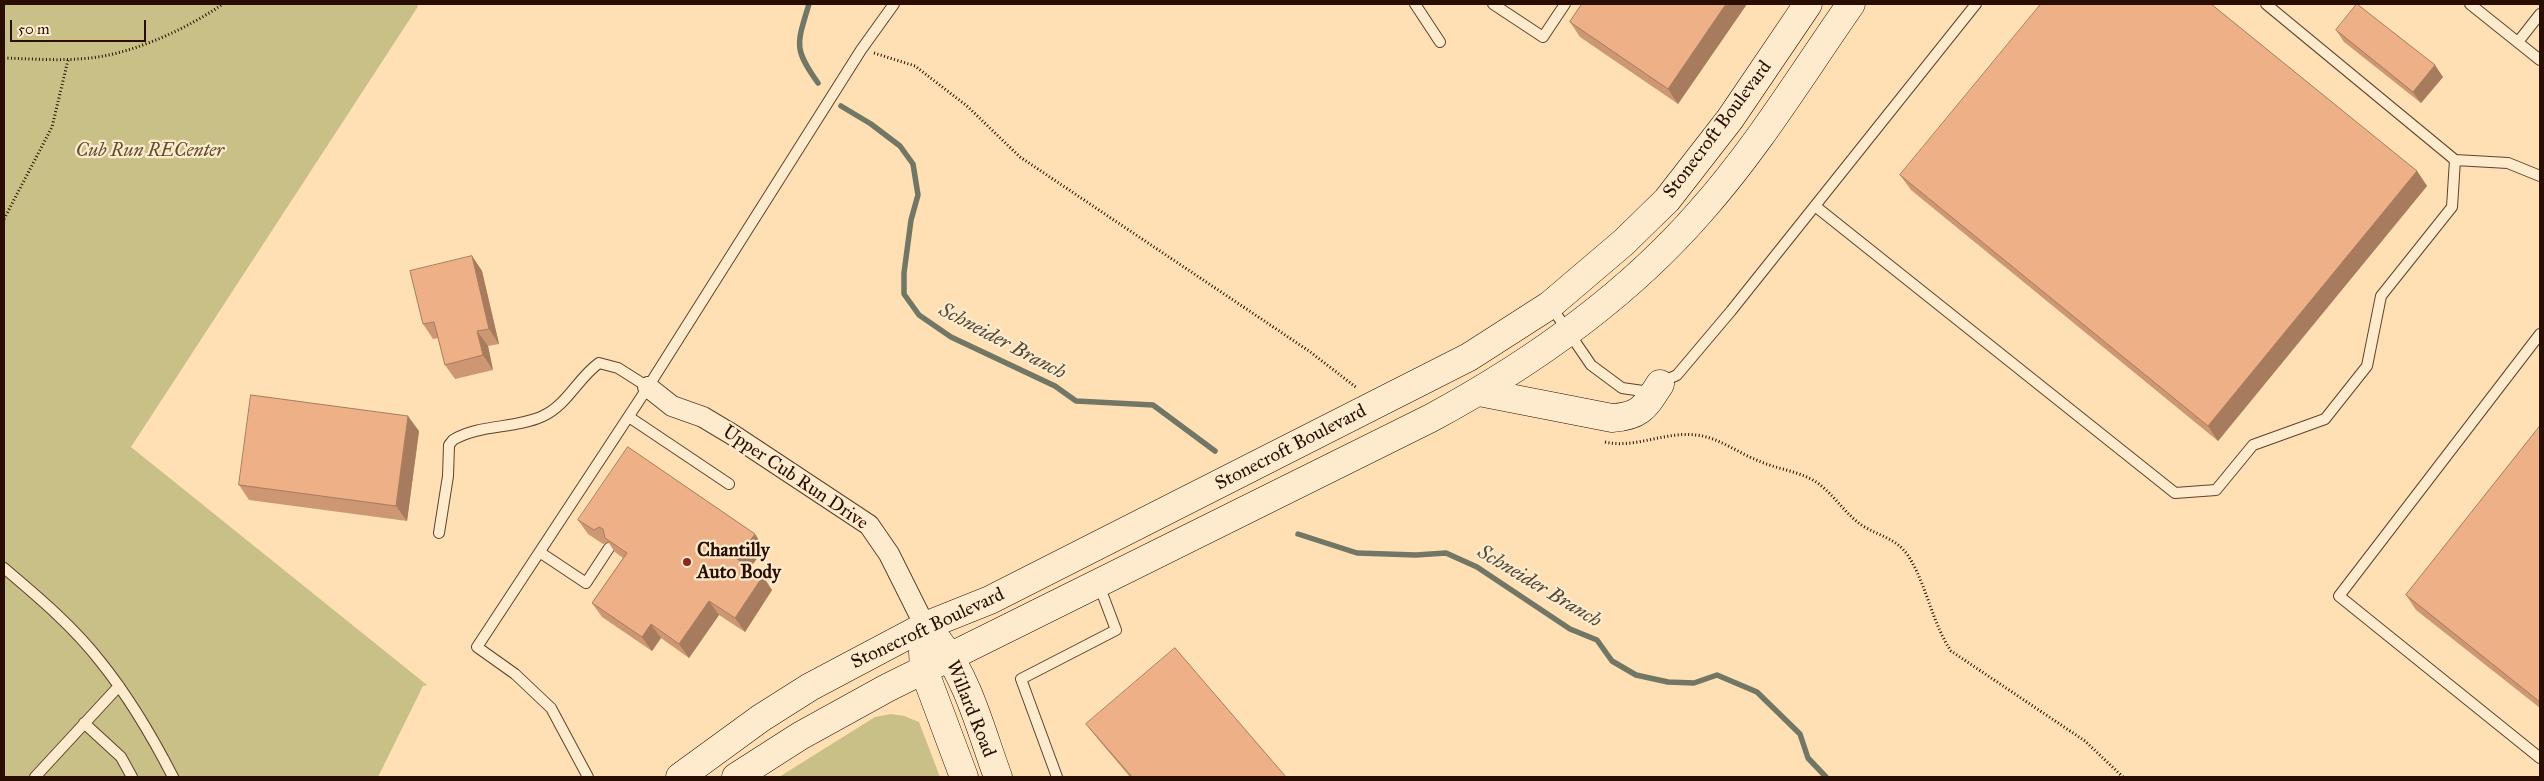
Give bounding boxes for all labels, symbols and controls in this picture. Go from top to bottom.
scale bar [12,10,149,42]
text: 50 m [18,20,50,38]
street label: Stonecroft Boulevard [1659,57,1777,203]
park label: Cub Run RECenter [76,140,224,162]
water label: Schneider Branch [934,298,1070,386]
street label: Stonecroft Boulevard [1212,400,1370,496]
street label: Upper Cub Run Drive [718,421,872,535]
place label: Chantilly Auto Body [697,540,781,584]
water label: Schneider Branch [1473,541,1605,633]
marker: Chantilly Auto Body [681,556,693,568]
street label: Stonecroft Boulevard [848,583,1008,675]
street label: Willard Road [940,657,1000,761]

